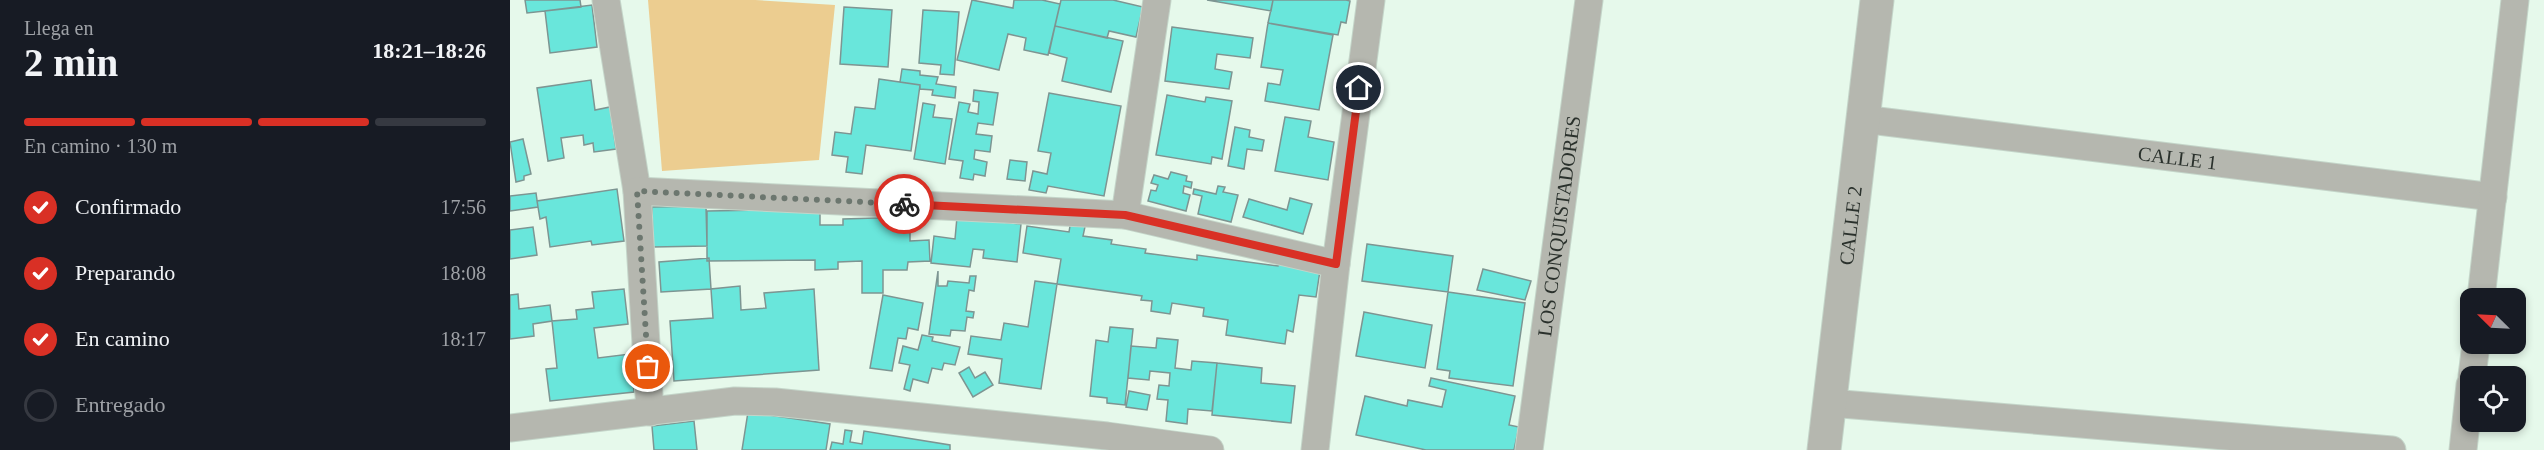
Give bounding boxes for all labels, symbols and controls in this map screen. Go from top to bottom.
text: Llega en [24,17,93,39]
text: 18:21–18:26 [372,38,486,63]
text: 2 min [24,41,118,84]
pin [1333,62,1384,113]
icon: home [1342,71,1375,104]
street label: LOS CONQUISTADORES [1533,114,1584,338]
text: En camino · 130 m [24,135,177,157]
street label: CALLE 1 [2137,142,2218,174]
courier [874,174,934,234]
street label: CALLE 2 [1835,185,1866,266]
icon: bike [888,188,921,221]
icon: check [24,191,57,224]
text: Confirmado [75,194,181,219]
text: 17:56 [440,196,486,218]
icon: check [24,257,57,290]
text: Preparando [75,260,175,285]
text: 18:08 [440,262,486,284]
north arrow [2460,288,2526,354]
map controls [2460,288,2526,432]
icon: check [24,323,57,356]
text: En camino [75,326,170,351]
text: 18:17 [440,328,486,350]
pin [622,341,673,392]
icon: bag [631,350,664,383]
button: locate [2460,366,2526,432]
text: Entregado [75,392,165,417]

